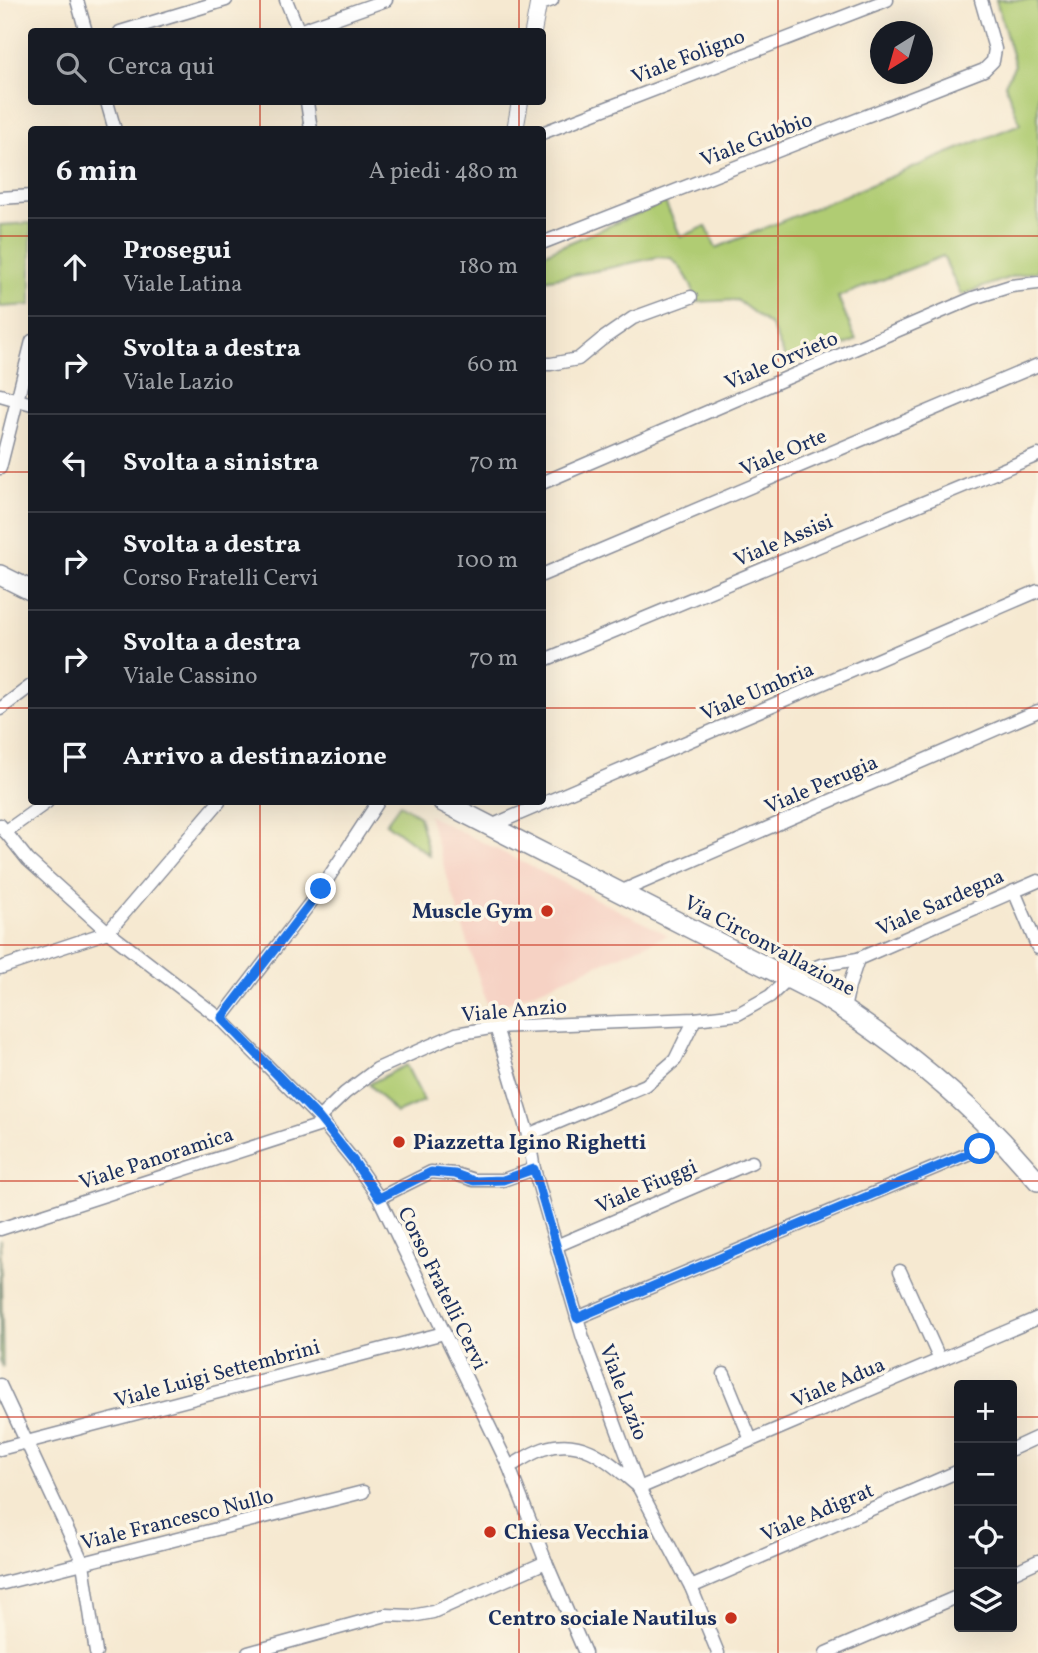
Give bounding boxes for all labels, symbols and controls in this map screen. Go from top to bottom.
north arrow [870,21,933,84]
street label: Viale Foligno [628,22,749,92]
search box [28,28,546,105]
icon: search [52,48,90,86]
text: Cerca qui [108,49,215,85]
street label: Viale Gubbio [696,106,817,175]
text: 6 min [56,151,138,193]
text: A piedi · 480 m [369,156,518,188]
text: Prosegui [123,233,231,269]
icon: ahead [56,248,94,286]
text: 180 m [459,251,518,283]
text: Viale Latina [123,269,243,301]
street label: Viale Orvieto [720,325,843,398]
text: Svolta a destra [123,331,301,367]
icon: right [56,346,94,384]
text: 60 m [468,349,518,381]
text: Viale Lazio [123,367,233,399]
street label: Viale Orte [736,422,832,485]
icon: left [56,444,94,482]
text: Svolta a sinistra [123,445,319,481]
text: 70 m [469,447,518,479]
street label: Viale Assisi [730,508,838,575]
text: Svolta a destra [123,527,301,563]
icon: right [56,542,94,580]
text: 100 m [456,545,518,577]
text: Corso Fratelli Cervi [123,563,318,595]
text: Svolta a destra [123,625,301,661]
icon: right [56,640,94,678]
text: 70 m [469,643,518,675]
street label: Viale Umbria [697,656,819,729]
text: Viale Cassino [123,661,257,693]
icon: arrive [56,738,94,776]
text: Arrivo a destinazione [123,739,387,775]
street label: Viale Perugia [760,748,883,822]
street label: Viale Sardegna [872,862,1009,944]
route end [305,873,336,904]
street label: Via Circonvallazione [678,889,860,1004]
place label: Muscle Gym [412,898,533,927]
marker: Muscle Gym [539,903,555,919]
street label: Viale Anzio [460,992,568,1031]
street label: Viale Panoramica [75,1121,237,1198]
place label: Piazzetta Igino Righetti [413,1129,646,1158]
route start [964,1133,995,1164]
marker: Piazzetta Igino Righetti [391,1134,407,1150]
street label: Viale Fiuggi [591,1153,702,1222]
street label: Corso Fratelli Cervi [390,1202,494,1375]
street label: Viale Luigi Settembrini [111,1333,323,1416]
street label: Viale Lazio [591,1340,654,1445]
street label: Viale Adua [787,1351,890,1416]
map controls [954,1380,1017,1632]
button: + [954,1380,1017,1443]
button: − [954,1443,1017,1506]
street label: Viale Adigrat [757,1477,879,1550]
street label: Viale Francesco Nullo [78,1482,277,1558]
button: locate [954,1506,1017,1569]
place label: Chiesa Vecchia [504,1519,649,1548]
marker: Chiesa Vecchia [482,1524,498,1540]
button: layers [954,1569,1017,1632]
place label: Centro sociale Nautilus [488,1605,717,1634]
marker: Centro sociale Nautilus [723,1610,739,1626]

